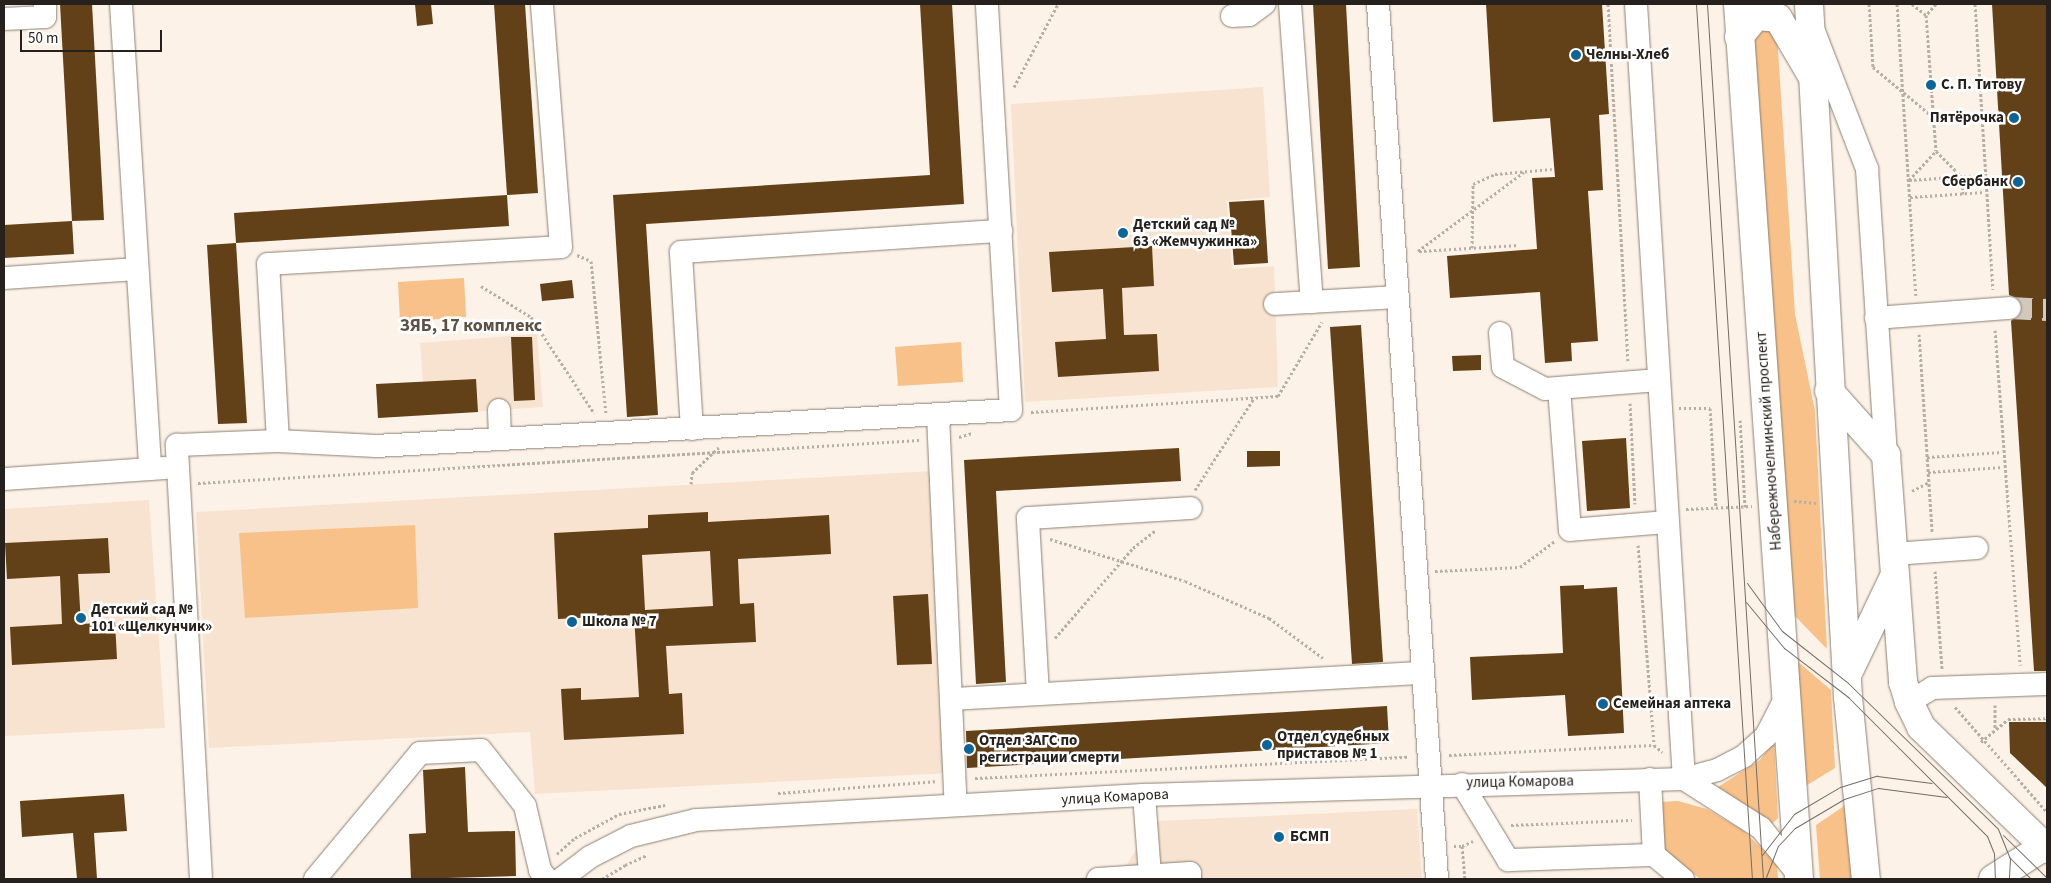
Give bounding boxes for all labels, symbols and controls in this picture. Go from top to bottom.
scale bar [22,20,165,52]
text: 50 m [28,28,58,49]
place label: Челны-Хлеб [1586,46,1669,64]
marker: Челны-Хлеб [1570,49,1582,61]
place label: С. П. Титову [1941,76,2022,94]
marker: С. П. Титову [1925,79,1937,91]
place label: Пятёрочка [1930,109,2004,127]
marker: Пятёрочка [2008,112,2020,124]
place label: Сбербанк [1942,173,2008,191]
marker: Сбербанк [2012,176,2024,188]
place label: Детский сад № 63 «Жемчужинка» [1133,215,1257,250]
marker: Детский сад № 63 «Жемчужинка» [1117,227,1129,239]
district label: ЗЯБ, 17 комплекс [400,315,542,337]
street label: Набережночелнинский проспект [1752,331,1786,551]
place label: Детский сад № 101 «Щелкунчик» [91,600,212,635]
marker: Детский сад № 101 «Щелкунчик» [75,612,87,624]
place label: Школа № 7 [582,613,657,631]
marker: Школа № 7 [566,616,578,628]
place label: Семейная аптека [1613,695,1731,713]
marker: Семейная аптека [1597,698,1609,710]
place label: Отдел судебных приставов № 1 [1277,727,1389,762]
place label: Отдел ЗАГС по регистрации смерти [979,731,1120,766]
marker: Отдел судебных приставов № 1 [1261,739,1273,751]
marker: Отдел ЗАГС по регистрации смерти [963,743,975,755]
street label: улица Комарова [1466,772,1574,792]
street label: улица Комарова [1061,785,1169,809]
place label: БСМП [1290,828,1329,846]
marker: БСМП [1272,830,1286,844]

